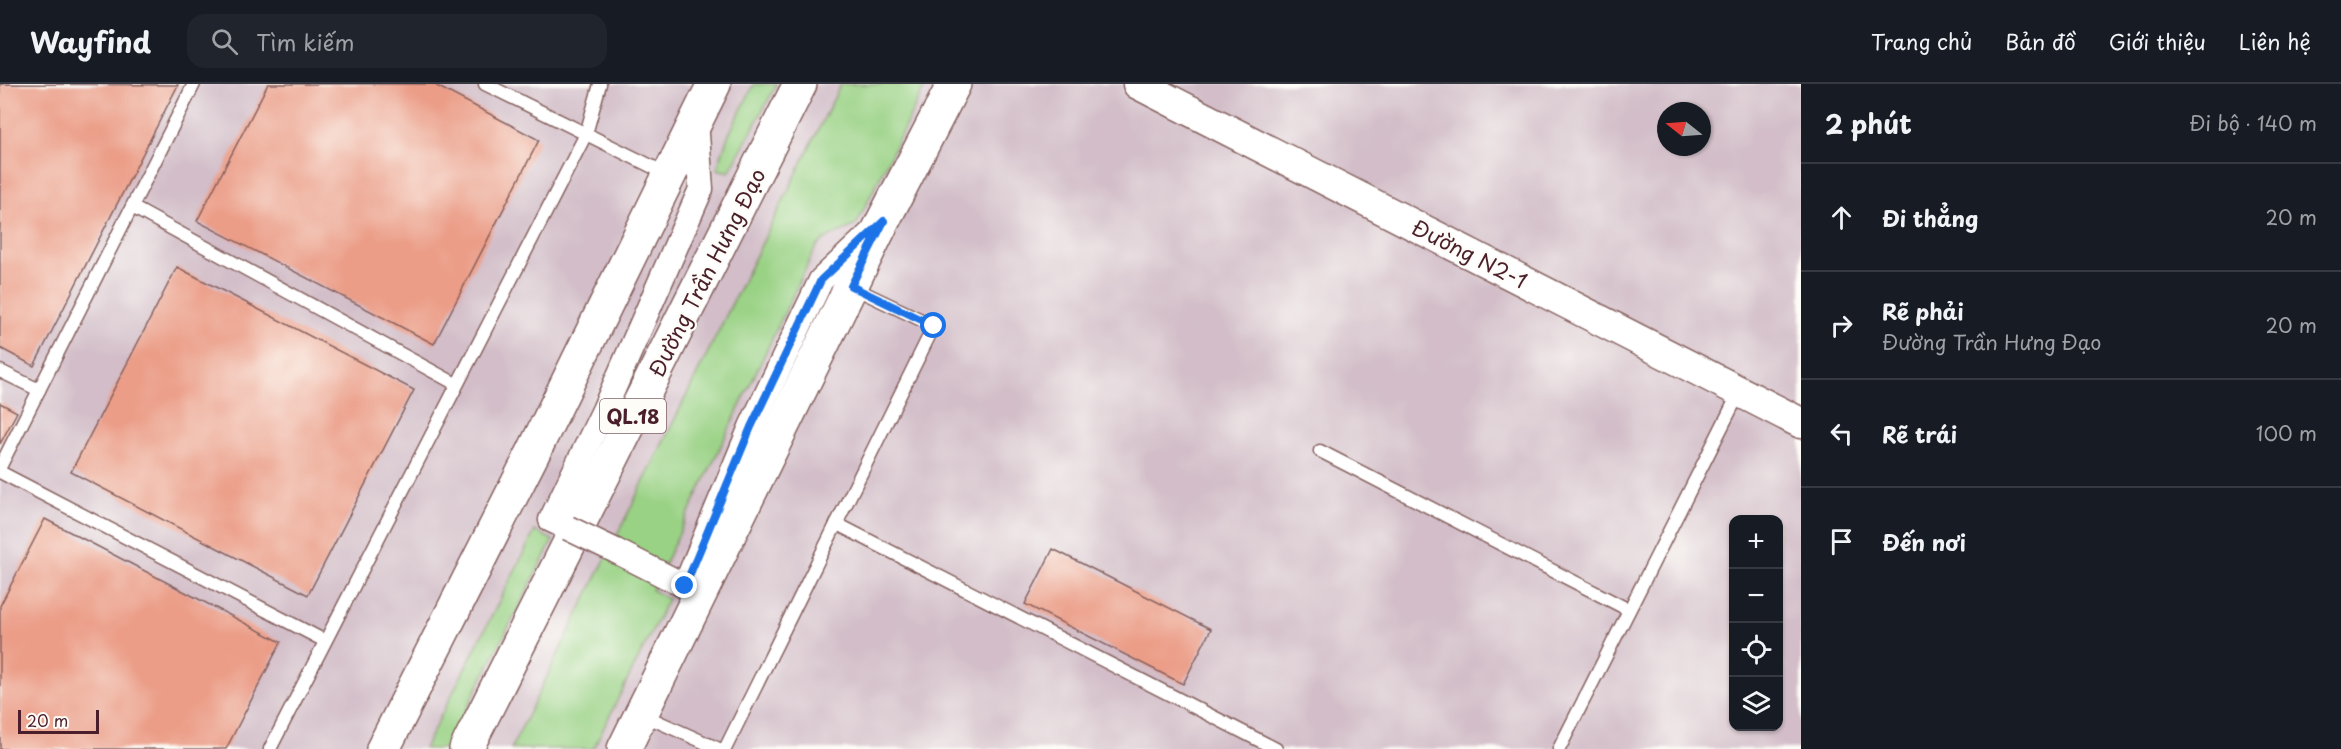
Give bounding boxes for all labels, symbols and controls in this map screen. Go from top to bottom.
search box [187,14,607,68]
text: Wayfind [30,20,151,63]
icon: search [208,25,241,58]
text: Tìm kiếm [256,25,354,58]
text: Trang chủ [1871,25,1972,57]
text: Bản đồ [2005,25,2076,57]
text: Giới thiệu [2109,25,2206,57]
text: Liên hệ [2239,25,2311,57]
north arrow [1657,102,1711,156]
text: 2 phút [1825,104,1912,143]
text: Đi bộ · 140 m [2189,108,2317,138]
street label: Đường Trần Hưng Đạo [639,162,773,382]
icon: ahead [1825,201,1858,234]
text: Đi thẳng [1882,201,1978,234]
text: 20 m [2265,202,2317,232]
street label: Đường N2-1 [1407,210,1533,296]
text: Rẽ phải [1882,294,1964,327]
icon: right [1825,309,1858,342]
text: 20 m [2265,310,2317,340]
route start [920,312,946,338]
text: Đường Trần Hưng Đạo [1882,327,2101,357]
road number: QL.18 [600,399,666,433]
icon: left [1825,417,1858,450]
text: Rẽ trái [1882,417,1957,450]
text: 100 m [2256,418,2317,448]
map controls [1729,515,1783,731]
button: + [1729,515,1783,569]
icon: arrive [1825,525,1858,558]
text: Đến nơi [1882,525,1966,558]
button: − [1729,569,1783,623]
route end [671,572,697,598]
button: locate [1729,623,1783,677]
button: layers [1729,677,1783,731]
scale bar [18,707,99,734]
text: 20 m [27,708,68,732]

